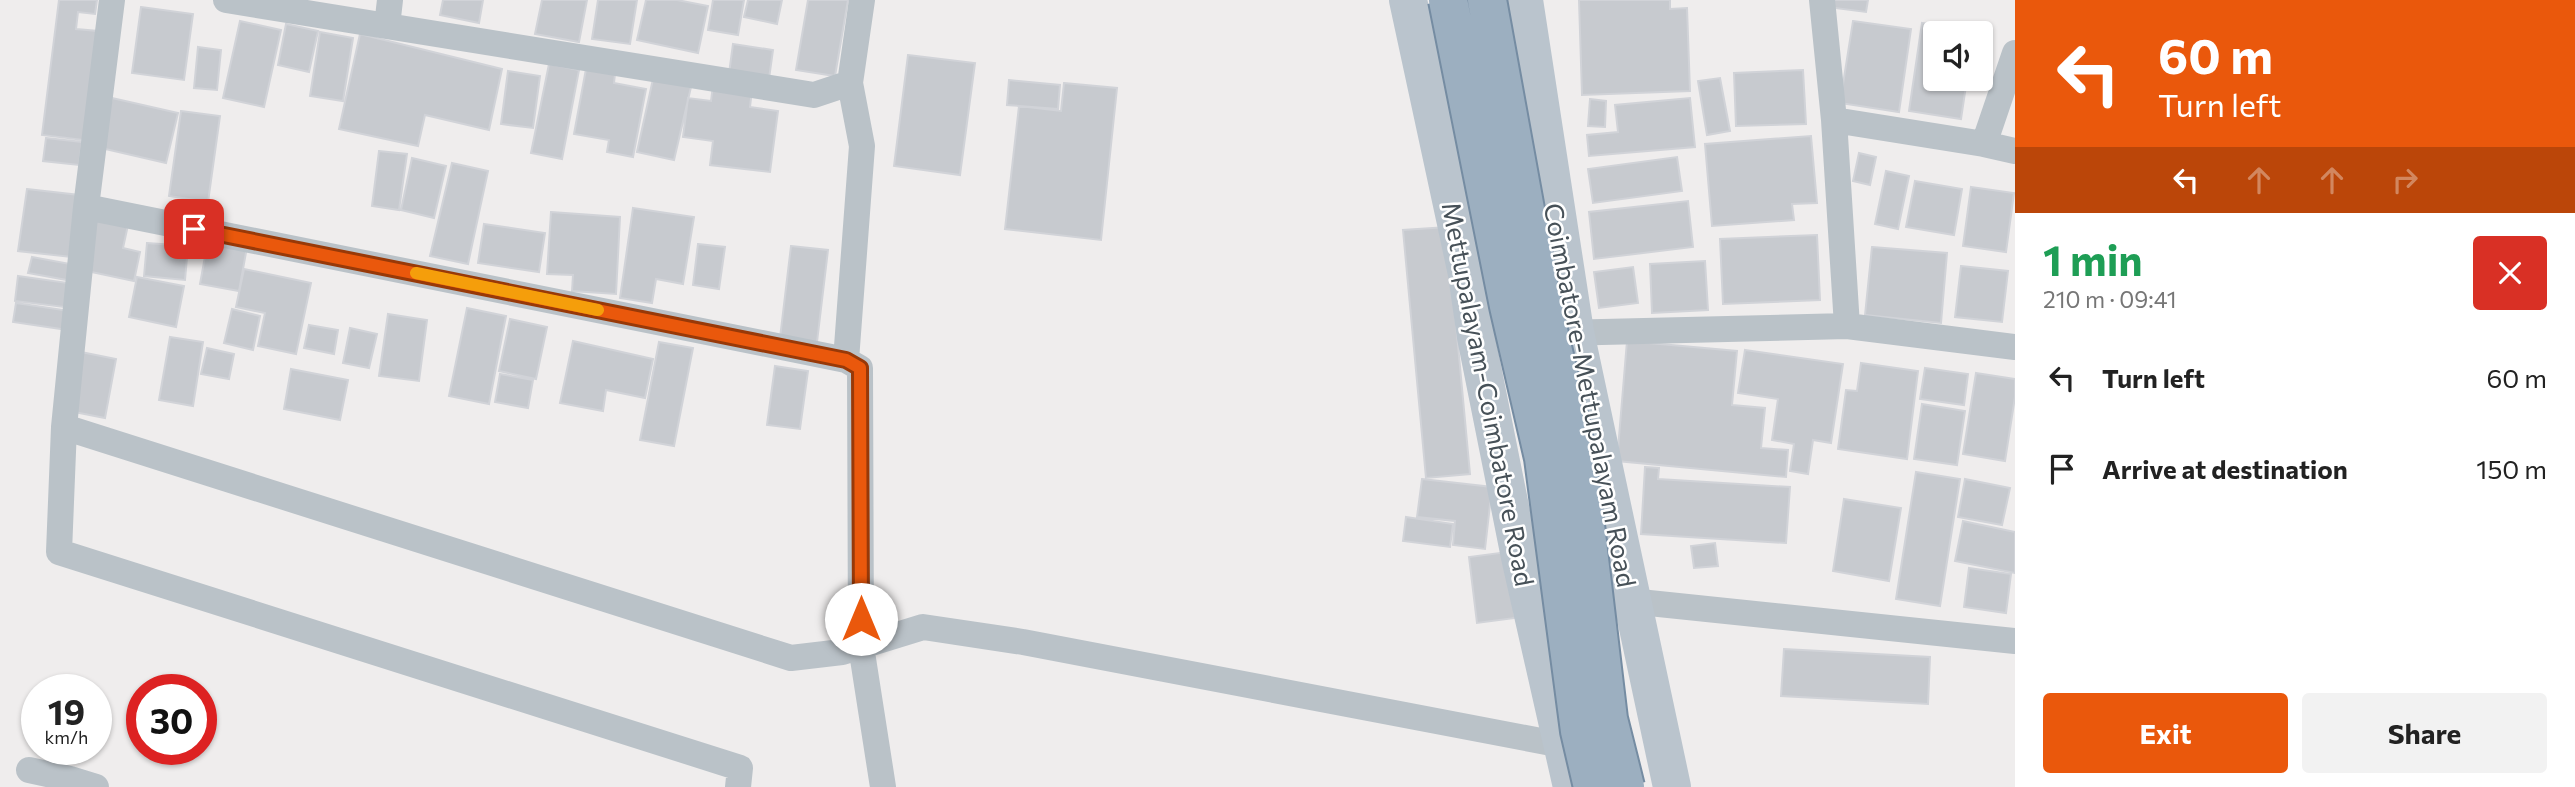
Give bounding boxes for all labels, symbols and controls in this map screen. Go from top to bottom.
map controls [1923,21,1993,91]
button: sound [1923,21,1993,91]
text: 60 m [2158,24,2273,84]
icon: left [2043,28,2134,119]
text: Turn left [2158,84,2282,124]
icon: left [2167,161,2205,199]
icon: ahead [2240,161,2278,199]
icon: ahead [2313,161,2351,199]
icon: right [2386,161,2424,199]
pin [164,199,224,259]
street label: Mettupalayam-Coimbatore Road [1437,199,1541,589]
street label: Coimbatore-Mettupalayam Road [1539,200,1643,590]
icon: arrive [175,210,213,248]
text: 1 min [2043,233,2143,285]
button: close [2473,236,2547,310]
text: 210 m · 09:41 [2043,285,2177,313]
icon: left [2043,359,2081,397]
text: Turn left [2102,362,2205,393]
text: 60 m [2487,362,2547,393]
icon: arrive [2043,450,2081,488]
text: Arrive at destination [2102,453,2348,484]
text: 150 m [2476,453,2547,484]
position arrow [824,582,898,656]
speed limit sign: 30 [126,674,217,765]
text: 19 [48,689,85,732]
button: Exit [2043,693,2288,773]
button: Share [2302,693,2547,773]
text: km/h [45,726,88,748]

